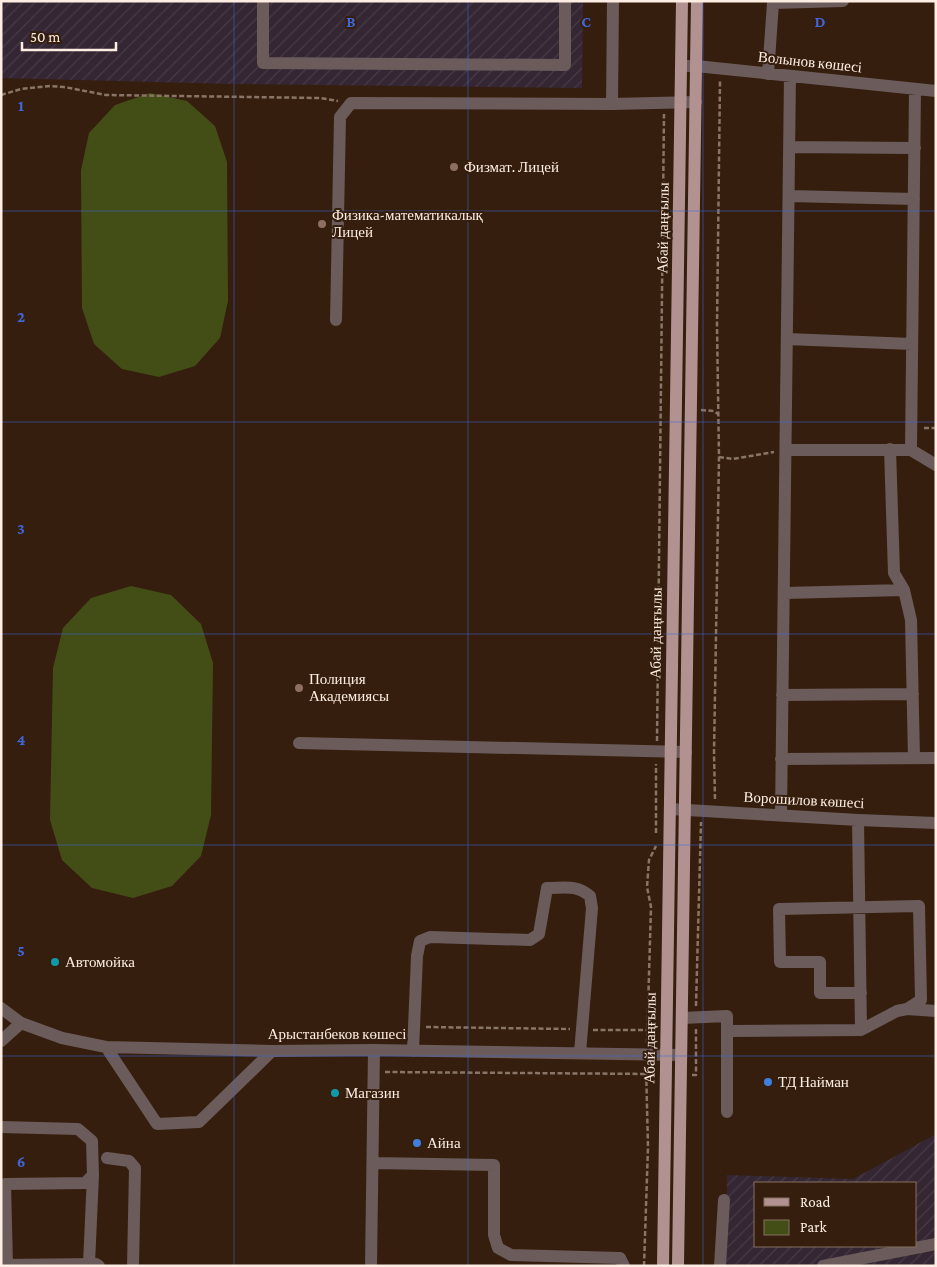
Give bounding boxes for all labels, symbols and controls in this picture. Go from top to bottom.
text: B [346,13,356,30]
text: C [581,13,591,30]
text: D [814,13,826,30]
scale bar [22,20,116,52]
text: 50 m [30,29,60,45]
street label: Волынов көшесі [757,49,863,75]
text: 1 [18,97,24,114]
place label: Физмат. Лицей [464,159,559,175]
marker: Физмат. Лицей [448,161,460,173]
street label: Абай даңғылы [654,182,672,274]
place label: Физика-математикалық Лицей [332,207,484,240]
marker: Физика-математикалық Лицей [316,218,328,230]
text: 2 [17,308,25,325]
text: 3 [17,520,25,537]
street label: Абай даңғылы [647,587,665,679]
place label: Полиция Академиясы [309,671,389,704]
marker: Полиция Академиясы [293,682,305,694]
text: 4 [17,731,26,748]
street label: Ворошилов көшесі [743,789,865,811]
text: 5 [17,942,25,959]
place label: Автомойка [65,954,135,970]
marker: Автомойка [49,956,61,968]
street label: Абай даңғылы [641,992,659,1084]
street label: Арыстанбеков көшесі [268,1026,406,1042]
place label: ТД Найман [778,1074,849,1090]
marker: ТД Найман [762,1076,774,1088]
place label: Магазин [345,1085,400,1101]
marker: Магазин [329,1087,341,1099]
place label: Айна [427,1135,461,1151]
marker: Айна [411,1137,423,1149]
text: 6 [17,1153,25,1170]
legend [754,1182,917,1247]
text: Road [800,1194,831,1210]
text: Park [800,1219,827,1235]

